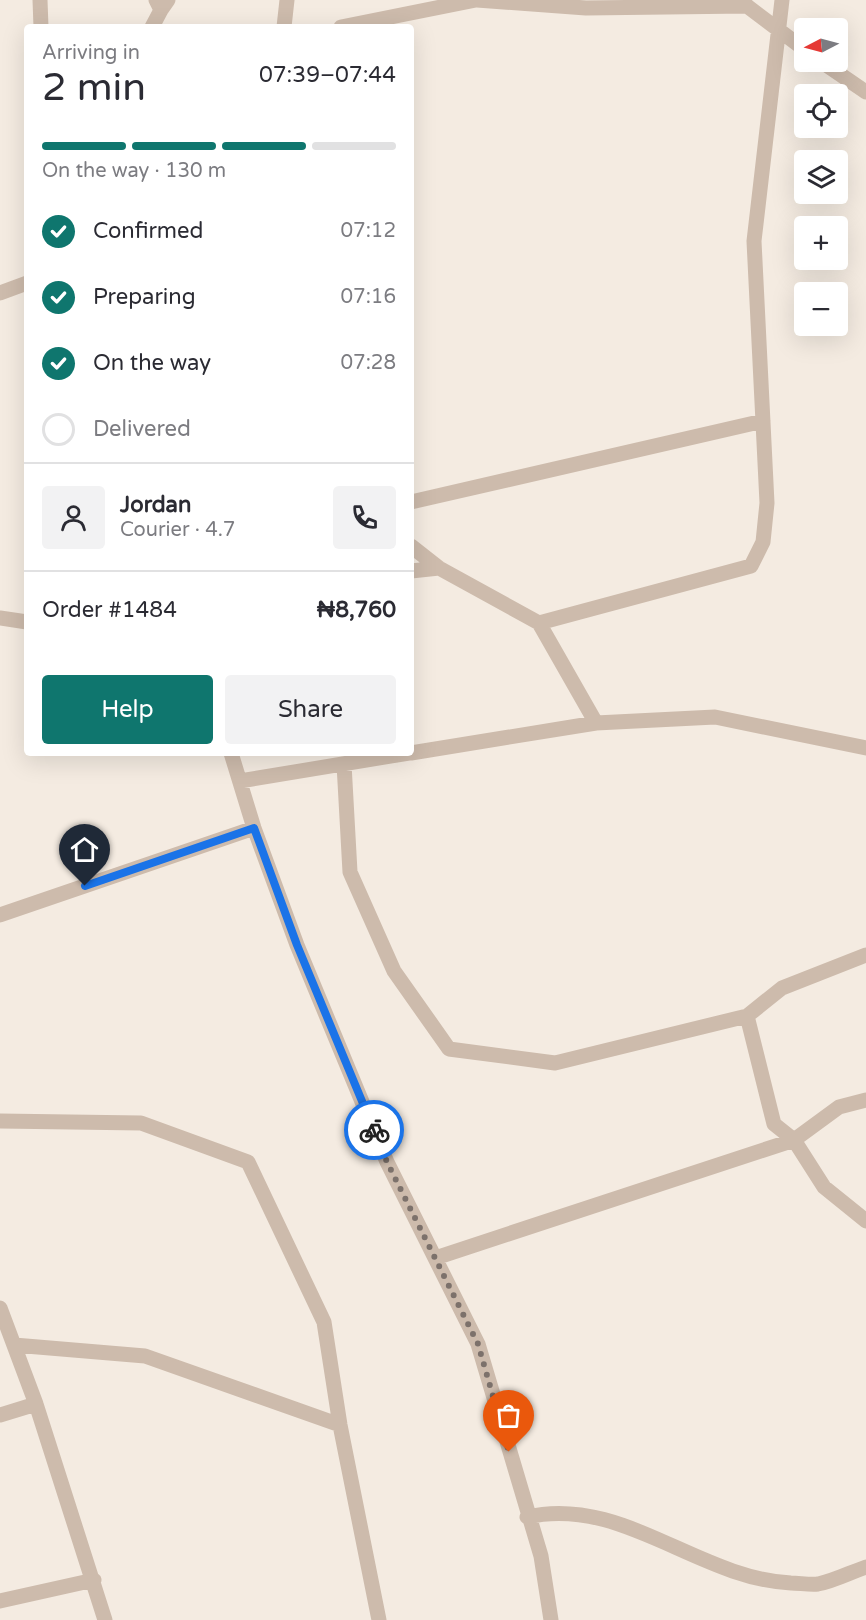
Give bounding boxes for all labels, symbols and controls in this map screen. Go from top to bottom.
north arrow [794,18,848,72]
map controls [794,18,848,336]
text: Arriving in [42,41,140,65]
text: 07:39–07:44 [259,62,396,88]
text: 2 min [42,64,146,111]
button: locate [794,84,848,138]
button: layers [794,150,848,204]
text: On the way · 130 m [42,159,226,183]
icon: check [42,215,75,248]
button: + [794,216,848,270]
text: Confirmed [93,218,203,244]
text: 07:12 [341,219,396,243]
icon: check [42,281,75,314]
button: − [794,282,848,336]
text: Preparing [93,284,196,310]
text: 07:16 [341,285,396,309]
icon: check [42,347,75,380]
text: On the way [93,350,211,376]
text: 07:28 [341,351,396,375]
text: Delivered [93,416,191,442]
button: person [42,486,105,549]
button: phone [333,486,396,549]
text: Jordan [120,492,191,518]
text: Courier · 4.7 [120,518,235,542]
text: Order #1484 [42,597,177,623]
text: ₦8,760 [317,597,396,623]
button: Help [42,675,213,744]
button: Share [225,675,396,744]
pin [59,824,110,886]
icon: home [68,833,101,866]
courier [344,1100,404,1160]
icon: bike [358,1114,391,1147]
pin [483,1390,534,1452]
icon: bag [492,1399,525,1432]

